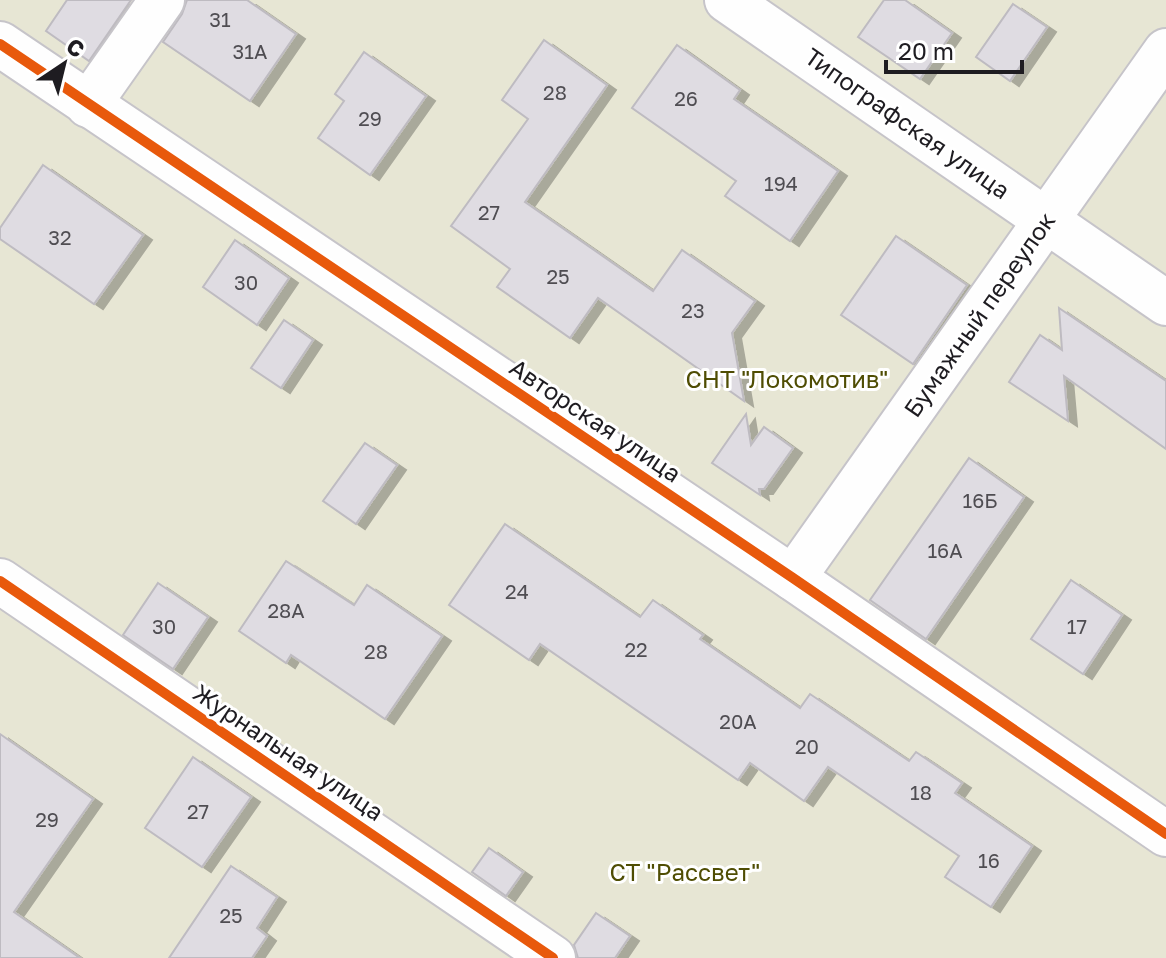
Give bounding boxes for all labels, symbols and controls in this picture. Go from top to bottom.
house number: 31 [209,7,231,31]
north arrow [24,24,104,104]
scale bar [886,24,1022,74]
text: С [62,32,90,63]
text: 20 m [898,36,954,65]
house number: 31А [233,39,267,63]
street label: Типографская улица [800,41,1016,204]
house number: 28 [543,80,567,104]
house number: 26 [674,86,698,110]
house number: 29 [358,106,382,130]
house number: 194 [764,171,798,195]
house number: 27 [478,200,500,224]
street label: Бумажный переулок [897,206,1061,422]
house number: 32 [48,225,72,249]
house number: 25 [546,264,570,288]
house number: 30 [234,270,258,294]
house number: 23 [681,298,705,322]
street label: Авторская улица [505,352,687,488]
park label: СНТ "Локомотив" [686,364,888,393]
house number: 16Б [962,488,998,512]
house number: 16А [927,538,963,562]
house number: 24 [505,579,529,603]
house number: 28А [267,598,305,622]
house number: 30 [152,614,176,638]
house number: 17 [1067,614,1087,638]
house number: 22 [624,637,648,661]
house number: 28 [364,639,388,663]
street label: Журнальная улица [188,677,390,826]
house number: 20А [719,709,757,733]
house number: 20 [795,734,819,758]
house number: 18 [910,780,932,804]
house number: 27 [187,799,209,823]
house number: 29 [35,807,59,831]
house number: 16 [978,848,1000,872]
park label: СТ "Рассвет" [610,857,760,886]
house number: 25 [219,903,243,927]

